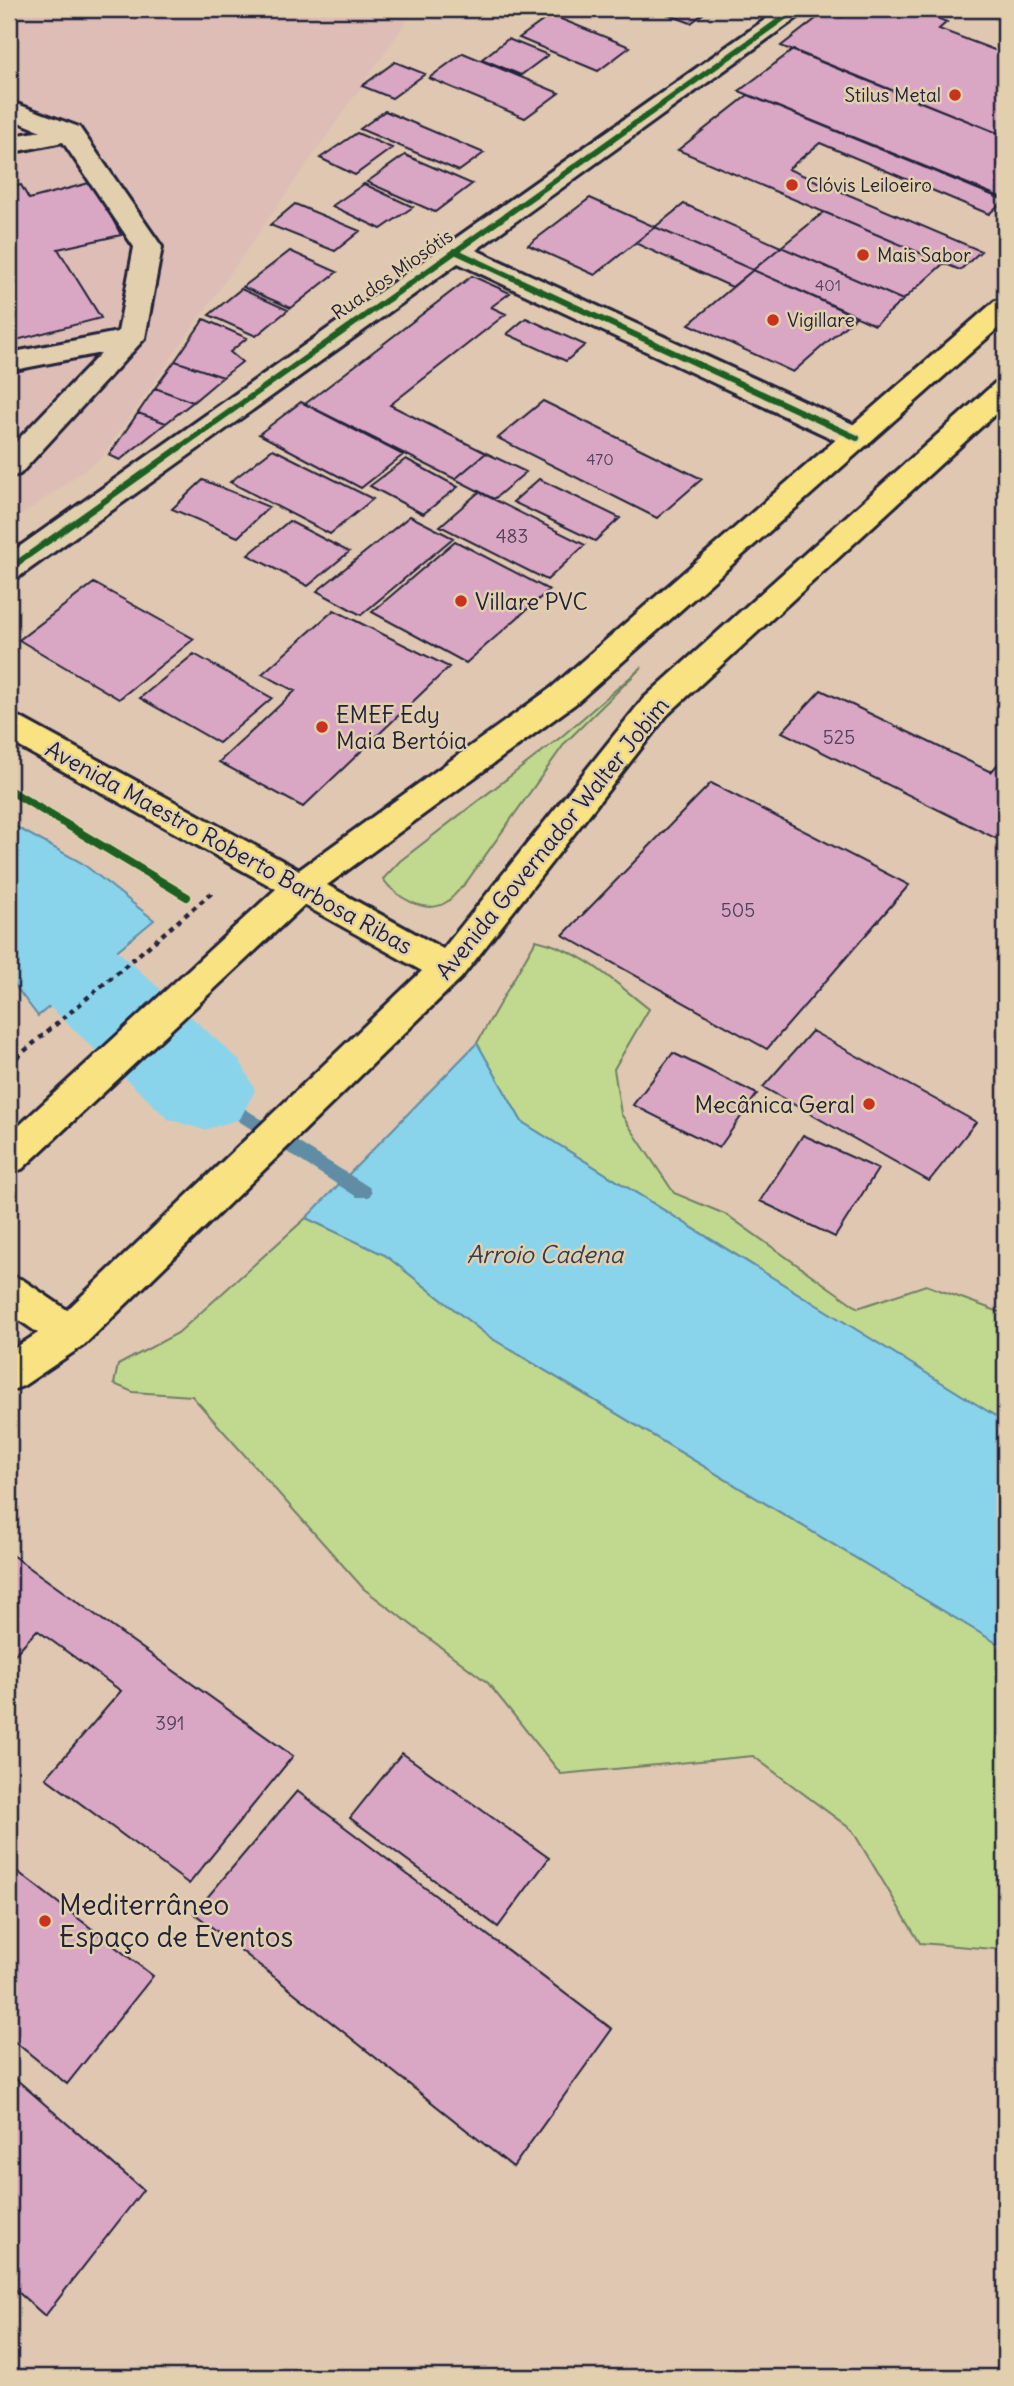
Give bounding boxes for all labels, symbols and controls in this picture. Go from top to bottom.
place label: Stilus Metal [845,83,941,107]
marker: Stilus Metal [947,87,963,103]
place label: Clóvis Leiloeiro [806,173,932,197]
marker: Clóvis Leiloeiro [784,177,800,193]
street label: Rua dos Miosótis [327,223,457,325]
place label: Mais Sabor [877,243,971,267]
marker: Mais Sabor [855,247,871,263]
house number: 401 [815,275,841,295]
place label: Vigillare [787,308,855,332]
marker: Vigillare [765,312,781,328]
house number: 470 [586,449,614,469]
house number: 483 [496,524,528,548]
place label: Villare PVC [475,587,588,616]
marker: Villare PVC [453,593,469,609]
street label: Avenida Governador Walter Jobim [429,691,675,985]
place label: EMEF Edy Maia Bertóia [336,700,467,755]
marker: EMEF Edy Maia Bertóia [314,719,330,735]
house number: 525 [823,725,855,749]
street label: Avenida Maestro Roberto Barbosa Ribas [41,734,417,960]
house number: 505 [721,898,755,922]
place label: Mecânica Geral [694,1090,855,1119]
marker: Mecânica Geral [861,1096,877,1112]
water label: Arroio Cadena [467,1239,625,1269]
house number: 391 [155,1711,185,1735]
place label: Mediterrâneo Espaço de Eventos [59,1887,293,1955]
marker: Mediterrâneo Espaço de Eventos [37,1913,53,1929]

